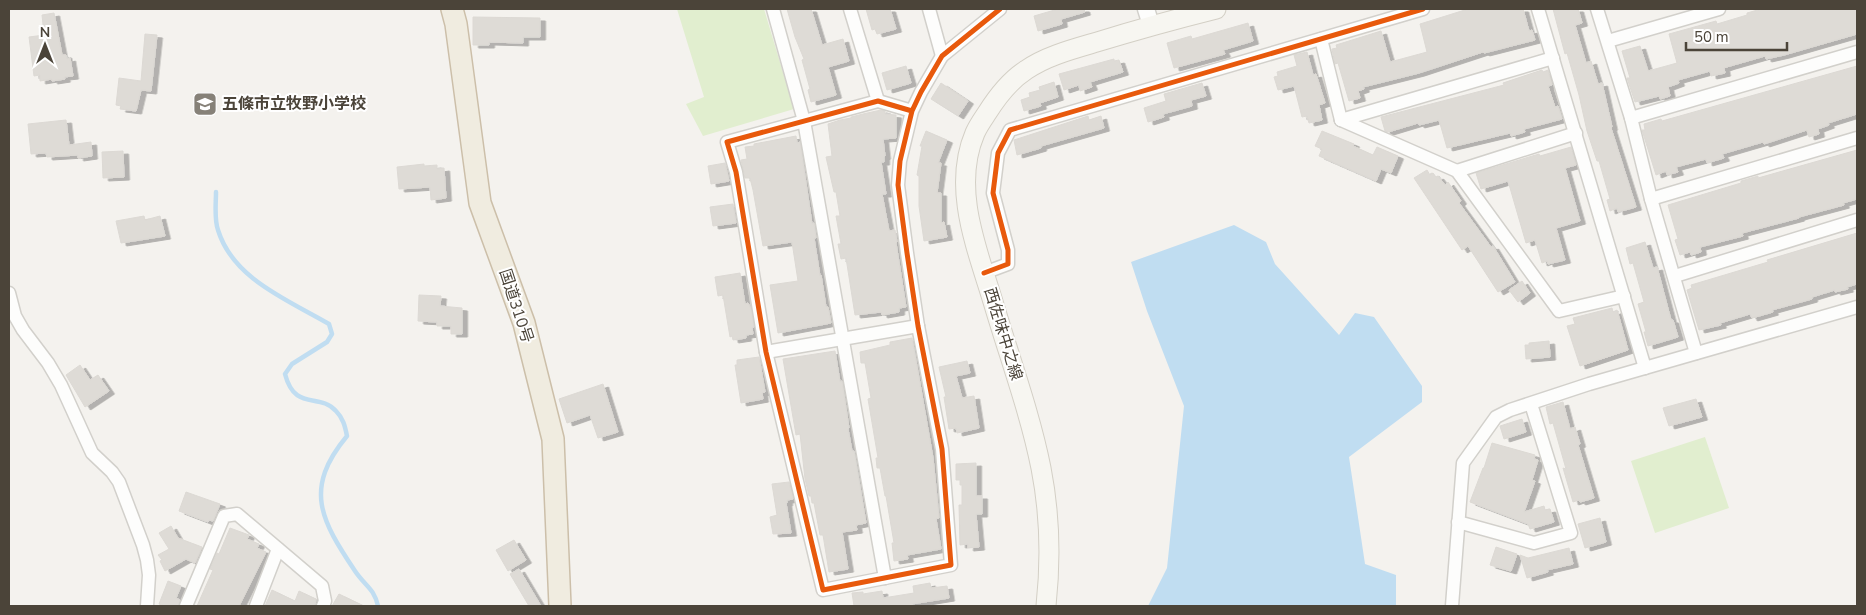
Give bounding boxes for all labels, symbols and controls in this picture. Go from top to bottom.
north arrow [20,20,70,70]
scale bar [1686,20,1787,52]
text: N [40,23,50,42]
text: 50 m [1694,27,1729,47]
school or university icon: 五條市立牧野小学校 [192,91,218,117]
place label: 五條市立牧野小学校 [222,93,366,115]
street label: 国道310号 [494,266,538,346]
street label: 西佐味中之線 [978,285,1028,383]

